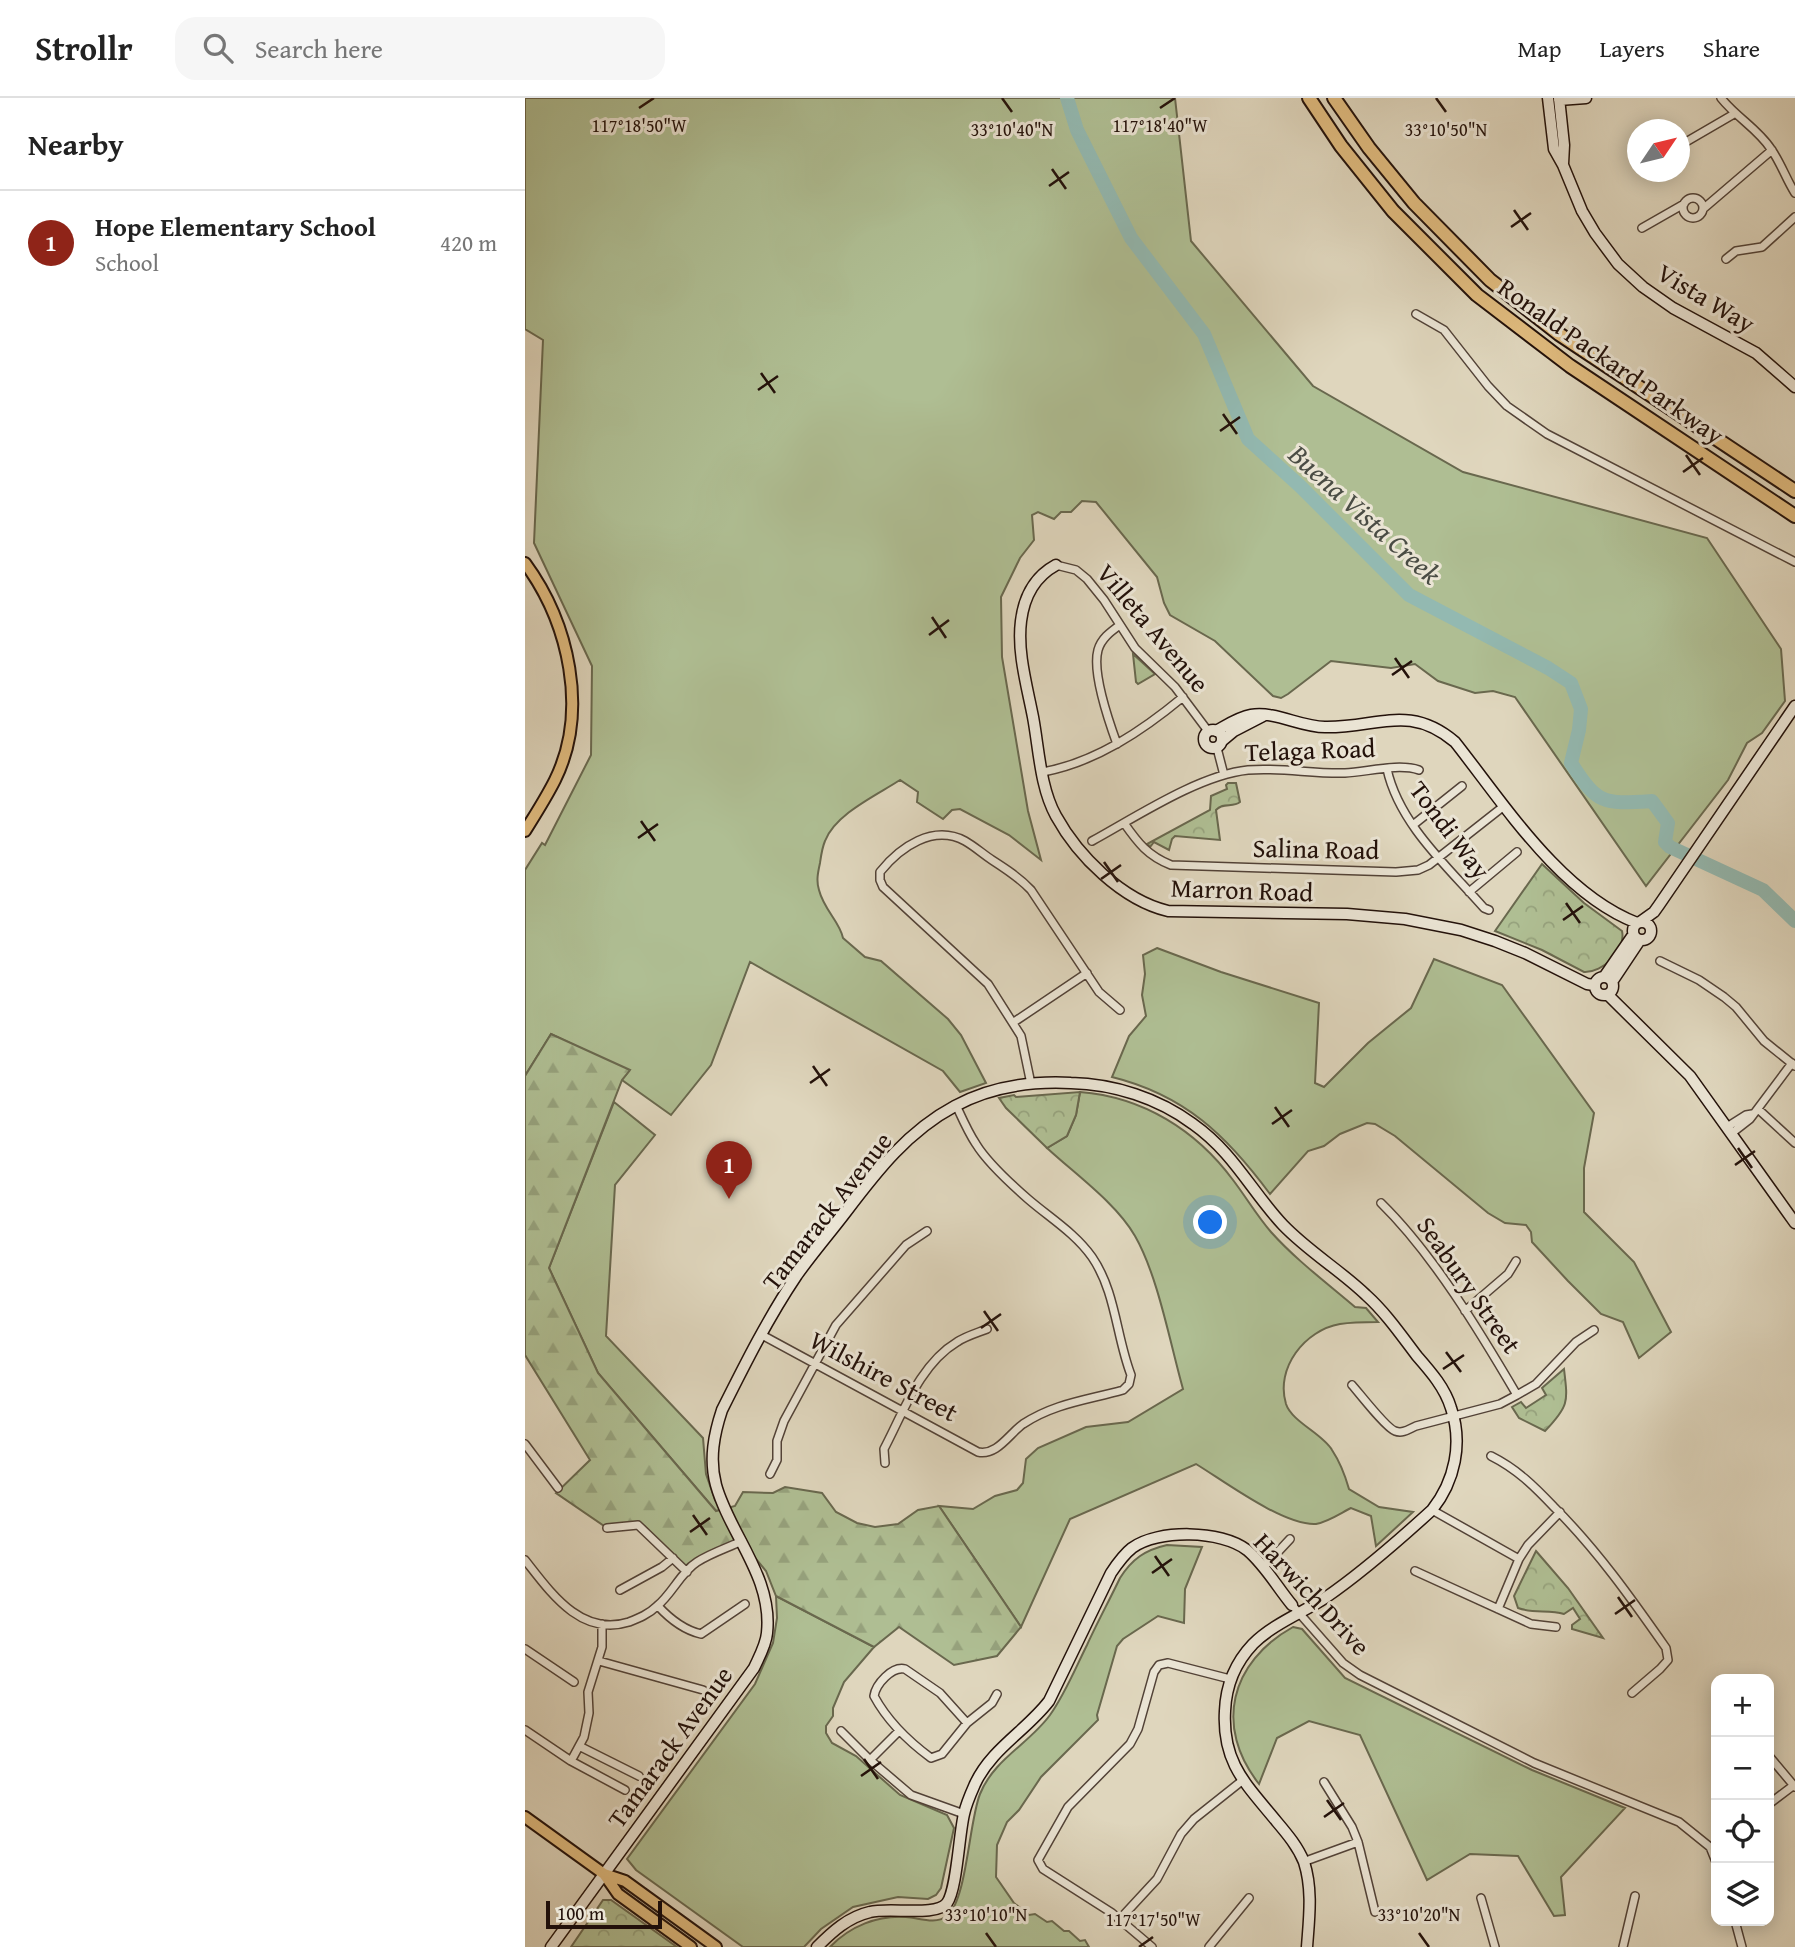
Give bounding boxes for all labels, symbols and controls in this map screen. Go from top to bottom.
search box [175,17,665,80]
text: Strollr [35,24,133,72]
icon: search [199,29,237,67]
text: Search here [255,29,383,68]
text: Map [1518,31,1561,66]
text: Layers [1599,31,1665,66]
text: Share [1703,31,1760,66]
text: 117°18'50"W [592,112,687,139]
text: 117°18'40"W [1113,112,1208,139]
text: 33°10'40"N [971,116,1054,143]
text: 33°10'50"N [1405,116,1488,143]
north arrow [1627,119,1690,182]
text: Nearby [28,122,124,166]
text: Hope Elementary School [95,207,376,246]
text: 1 [45,226,57,259]
text: 420 m [440,226,497,259]
text: School [95,246,159,279]
street label: Vista Way [1650,253,1763,342]
street label: Ronald Packard Parkway [1490,268,1732,454]
water label: Buena Vista Creek [1279,433,1451,593]
street label: Villeta Avenue [1088,555,1219,701]
street label: Telaga Road [1244,728,1376,771]
street label: Tondi Way [1400,772,1501,887]
street label: Salina Road [1252,828,1380,869]
street label: Marron Road [1170,868,1314,911]
street label: Tamarack Avenue [752,1123,901,1298]
pin: 1 [706,1141,752,1199]
your location [1193,1205,1227,1239]
street label: Seabury Street [1408,1208,1531,1361]
street label: Wilshire Street [803,1320,965,1431]
street label: Harwich Drive [1245,1523,1380,1664]
street label: Tamarack Avenue [597,1658,742,1836]
map controls [1711,1674,1774,1926]
button: + [1711,1674,1774,1737]
button: − [1711,1737,1774,1800]
button: locate [1711,1800,1774,1863]
button: layers [1711,1863,1774,1926]
scale bar [546,1898,661,1930]
text: 100 m [557,1899,604,1927]
text: 33°10'10"N [945,1901,1028,1928]
text: 33°10'20"N [1378,1901,1461,1928]
text: 117°17'50"W [1106,1906,1201,1933]

